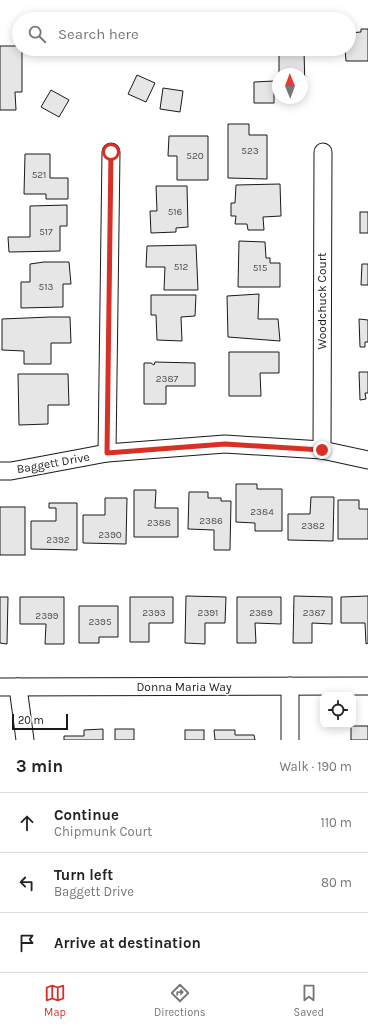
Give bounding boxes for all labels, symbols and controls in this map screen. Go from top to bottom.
search box [12,12,356,56]
icon: search [26,23,48,45]
text: Search here [58,25,139,43]
north arrow [272,68,308,104]
route start [102,143,120,161]
house number: 523 [241,145,259,157]
house number: 520 [186,150,204,162]
house number: 521 [32,169,46,181]
house number: 516 [168,206,183,218]
house number: 517 [39,226,53,238]
street label: Woodchuck Court [315,252,329,350]
house number: 512 [174,261,189,273]
house number: 515 [253,262,268,274]
house number: 513 [39,281,54,293]
house number: 2387 [156,373,179,385]
route end [313,441,331,459]
street label: Baggett Drive [16,450,90,476]
house number: 2384 [250,506,274,518]
house number: 2386 [199,515,223,527]
house number: 2388 [147,517,171,529]
house number: 2382 [301,520,325,532]
house number: 2390 [98,529,122,541]
house number: 2392 [46,534,70,546]
house number: 2393 [142,607,166,619]
house number: 2391 [198,607,218,619]
house number: 2389 [249,607,273,619]
house number: 2387 [303,607,326,619]
house number: 2399 [35,610,59,622]
house number: 2395 [88,616,112,628]
street label: Donna Maria Way [136,680,232,694]
map controls [320,692,356,728]
button: locate [320,692,356,728]
scale bar [12,712,68,731]
text: 20 m [18,714,44,727]
text: 3 min [16,756,63,776]
text: Walk · 190 m [279,759,352,774]
text: Continue [54,806,119,824]
icon: ahead [16,812,38,834]
text: 110 m [320,815,352,830]
text: Chipmunk Court [54,824,152,839]
text: Turn left [54,866,113,884]
icon: left [16,872,38,894]
text: 80 m [321,875,352,890]
text: Baggett Drive [54,884,134,899]
icon: arrive [16,932,38,954]
text: Arrive at destination [54,934,201,952]
tab: Map [44,982,66,1019]
tab: Directions [154,982,206,1019]
tab: Saved [294,982,324,1019]

